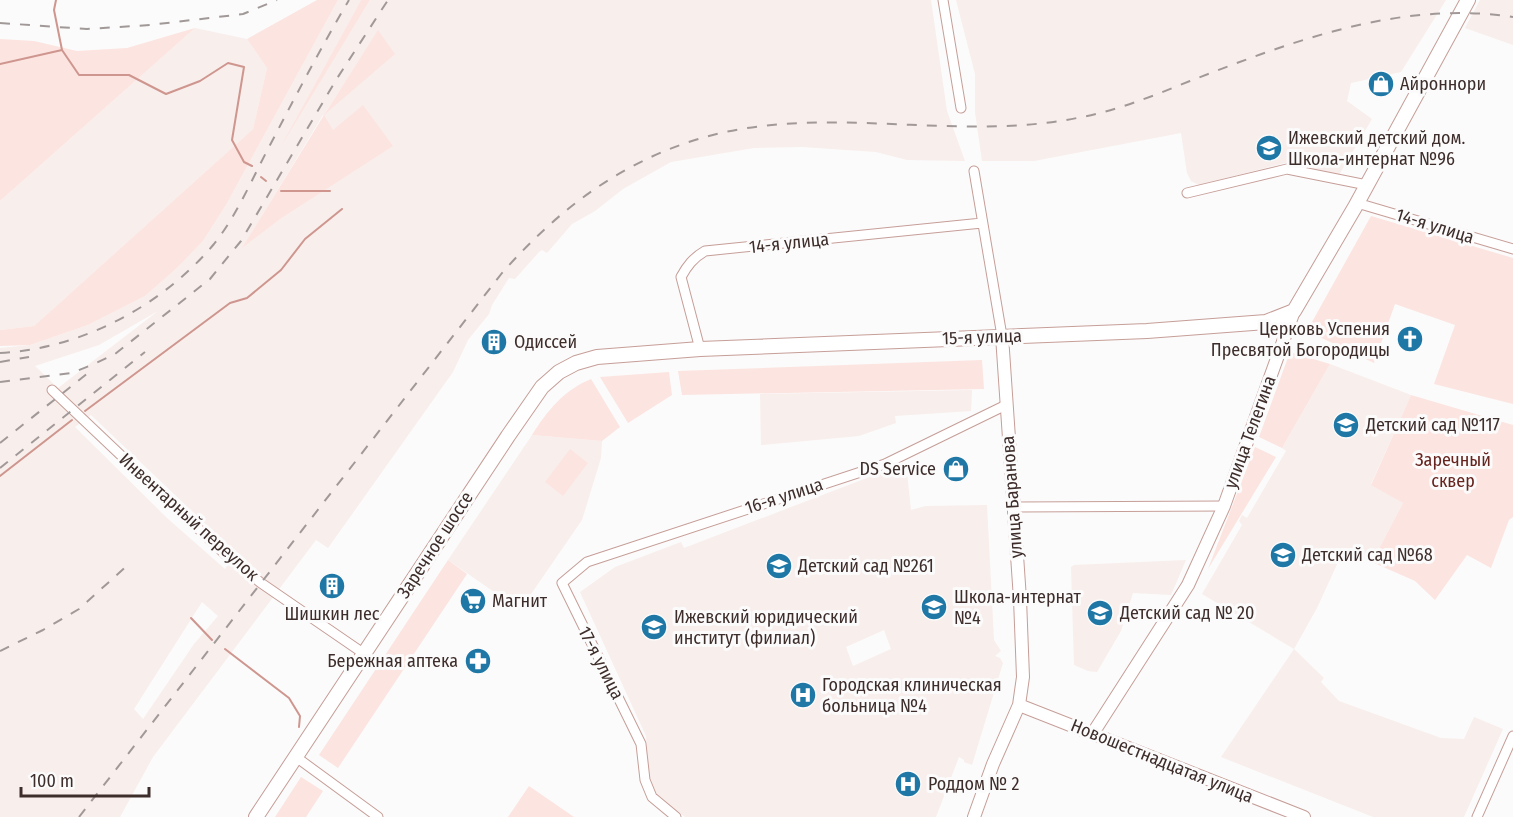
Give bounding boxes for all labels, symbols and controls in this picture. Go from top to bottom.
shop icon: Айроннори [1366,69,1396,99]
place label: Айроннори [1400,73,1486,95]
place label: Ижевский детский дом. Школа-интернат №96 [1288,127,1465,170]
school or university icon: Ижевский детский дом. Школа-интернат №96 [1254,133,1284,163]
street label: 14-я улица [1393,204,1477,248]
street label: 14-я улица [748,228,830,258]
place label: Церковь Успения Пресвятой Богородицы [1211,318,1390,361]
church icon: Церковь Успения Пресвятой Богородицы [1395,324,1425,354]
street label: 15-я улица [942,325,1023,349]
building icon: Одиссей [479,327,509,357]
place label: Одиссей [514,331,577,353]
street label: улица Телегина [1219,372,1281,491]
school or university icon: Детский сад №117 [1331,410,1361,440]
place label: Детский сад №117 [1365,414,1500,436]
street label: улица Баранова [997,435,1027,559]
street label: Инвентарный переулок [115,448,264,586]
park label: Заречный сквер [1415,449,1491,492]
shop icon: DS Service [941,454,971,484]
place label: DS Service [859,458,936,480]
street label: 16-я улица [742,473,826,519]
street label: Заречное шоссе [392,487,478,603]
school or university icon: Детский сад №68 [1268,540,1298,570]
place label: Детский сад №68 [1301,544,1433,566]
school or university icon: Детский сад №261 [764,551,794,581]
place label: Детский сад №261 [797,555,934,577]
building icon: Шишкин лес [317,571,347,601]
supermarket icon: Магнит [458,586,488,616]
place label: Школа-интернат №4 [954,586,1082,629]
place label: Магнит [492,590,548,612]
school or university icon: Школа-интернат №4 [919,592,949,622]
school or university icon: Детский сад № 20 [1085,598,1115,628]
place label: Детский сад № 20 [1119,602,1254,624]
place label: Шишкин лес [284,603,380,625]
place label: Ижевский юридический институт (филиал) [674,606,858,649]
school or university icon: Ижевский юридический институт (филиал) [639,612,669,642]
street label: 17-я улица [573,623,629,703]
pharmacy icon: Бережная аптека [463,646,493,676]
place label: Бережная аптека [327,650,458,672]
place label: Городская клиническая больница №4 [822,674,1002,717]
hospital icon: Городская клиническая больница №4 [788,680,818,710]
street label: Новошестнадцатая улица [1068,714,1257,808]
scale bar [21,760,148,798]
hospital icon: Роддом № 2 [893,769,923,799]
text: 100 m [30,770,74,792]
place label: Роддом № 2 [928,773,1019,795]

